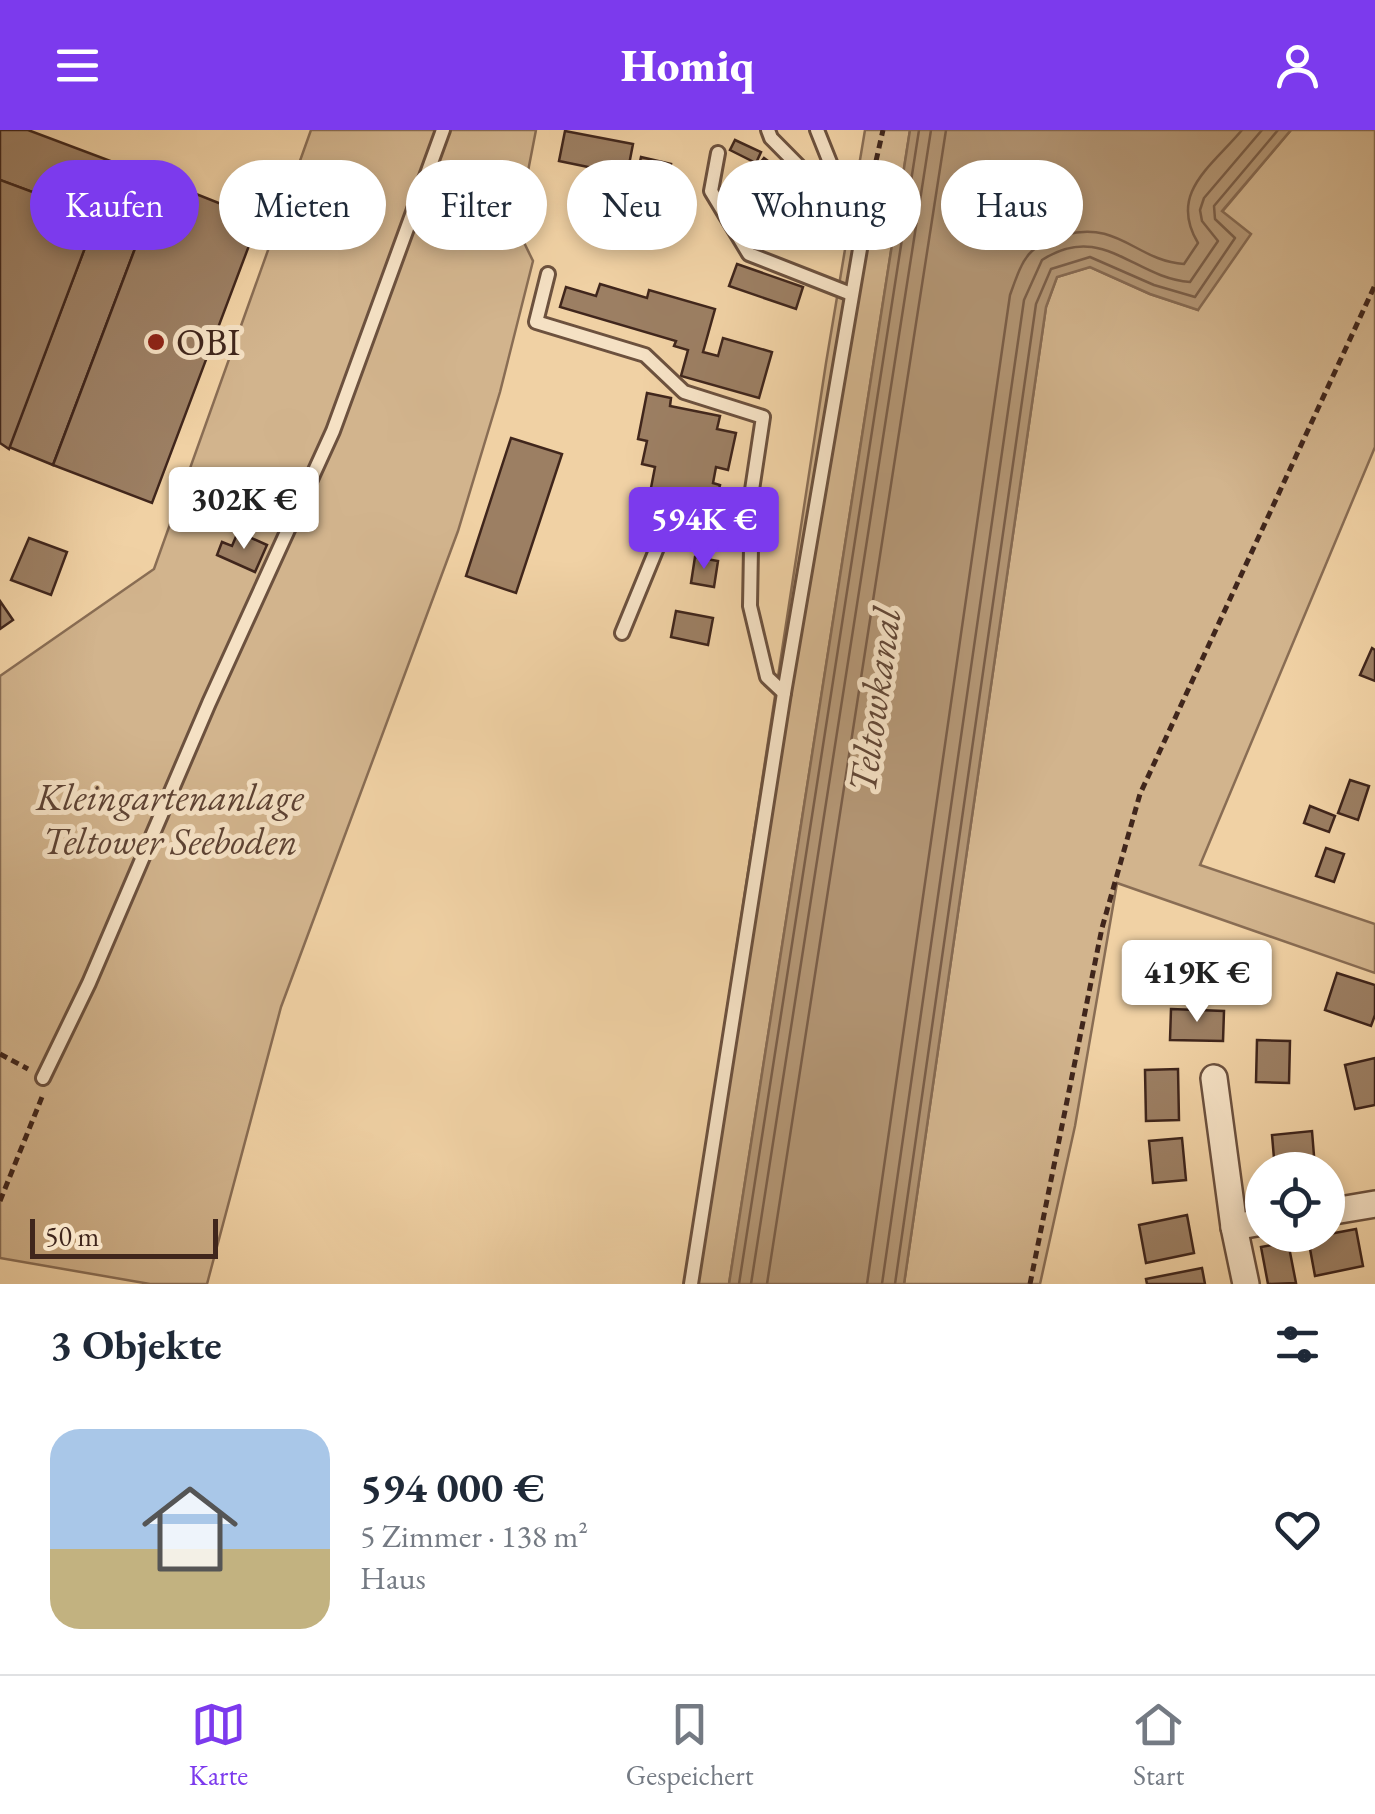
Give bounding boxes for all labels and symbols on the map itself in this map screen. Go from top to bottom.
place label: OBI [176,317,240,366]
marker: OBI [145,331,167,353]
pin: 302K € [163,467,325,552]
pin: 594K € [623,487,785,572]
water label: Teltowkanal [835,603,913,796]
park label: Kleingartenanlage Teltower Seeboden [35,772,305,865]
pin: 419K € [1116,940,1278,1025]
scale bar [30,1214,218,1258]

